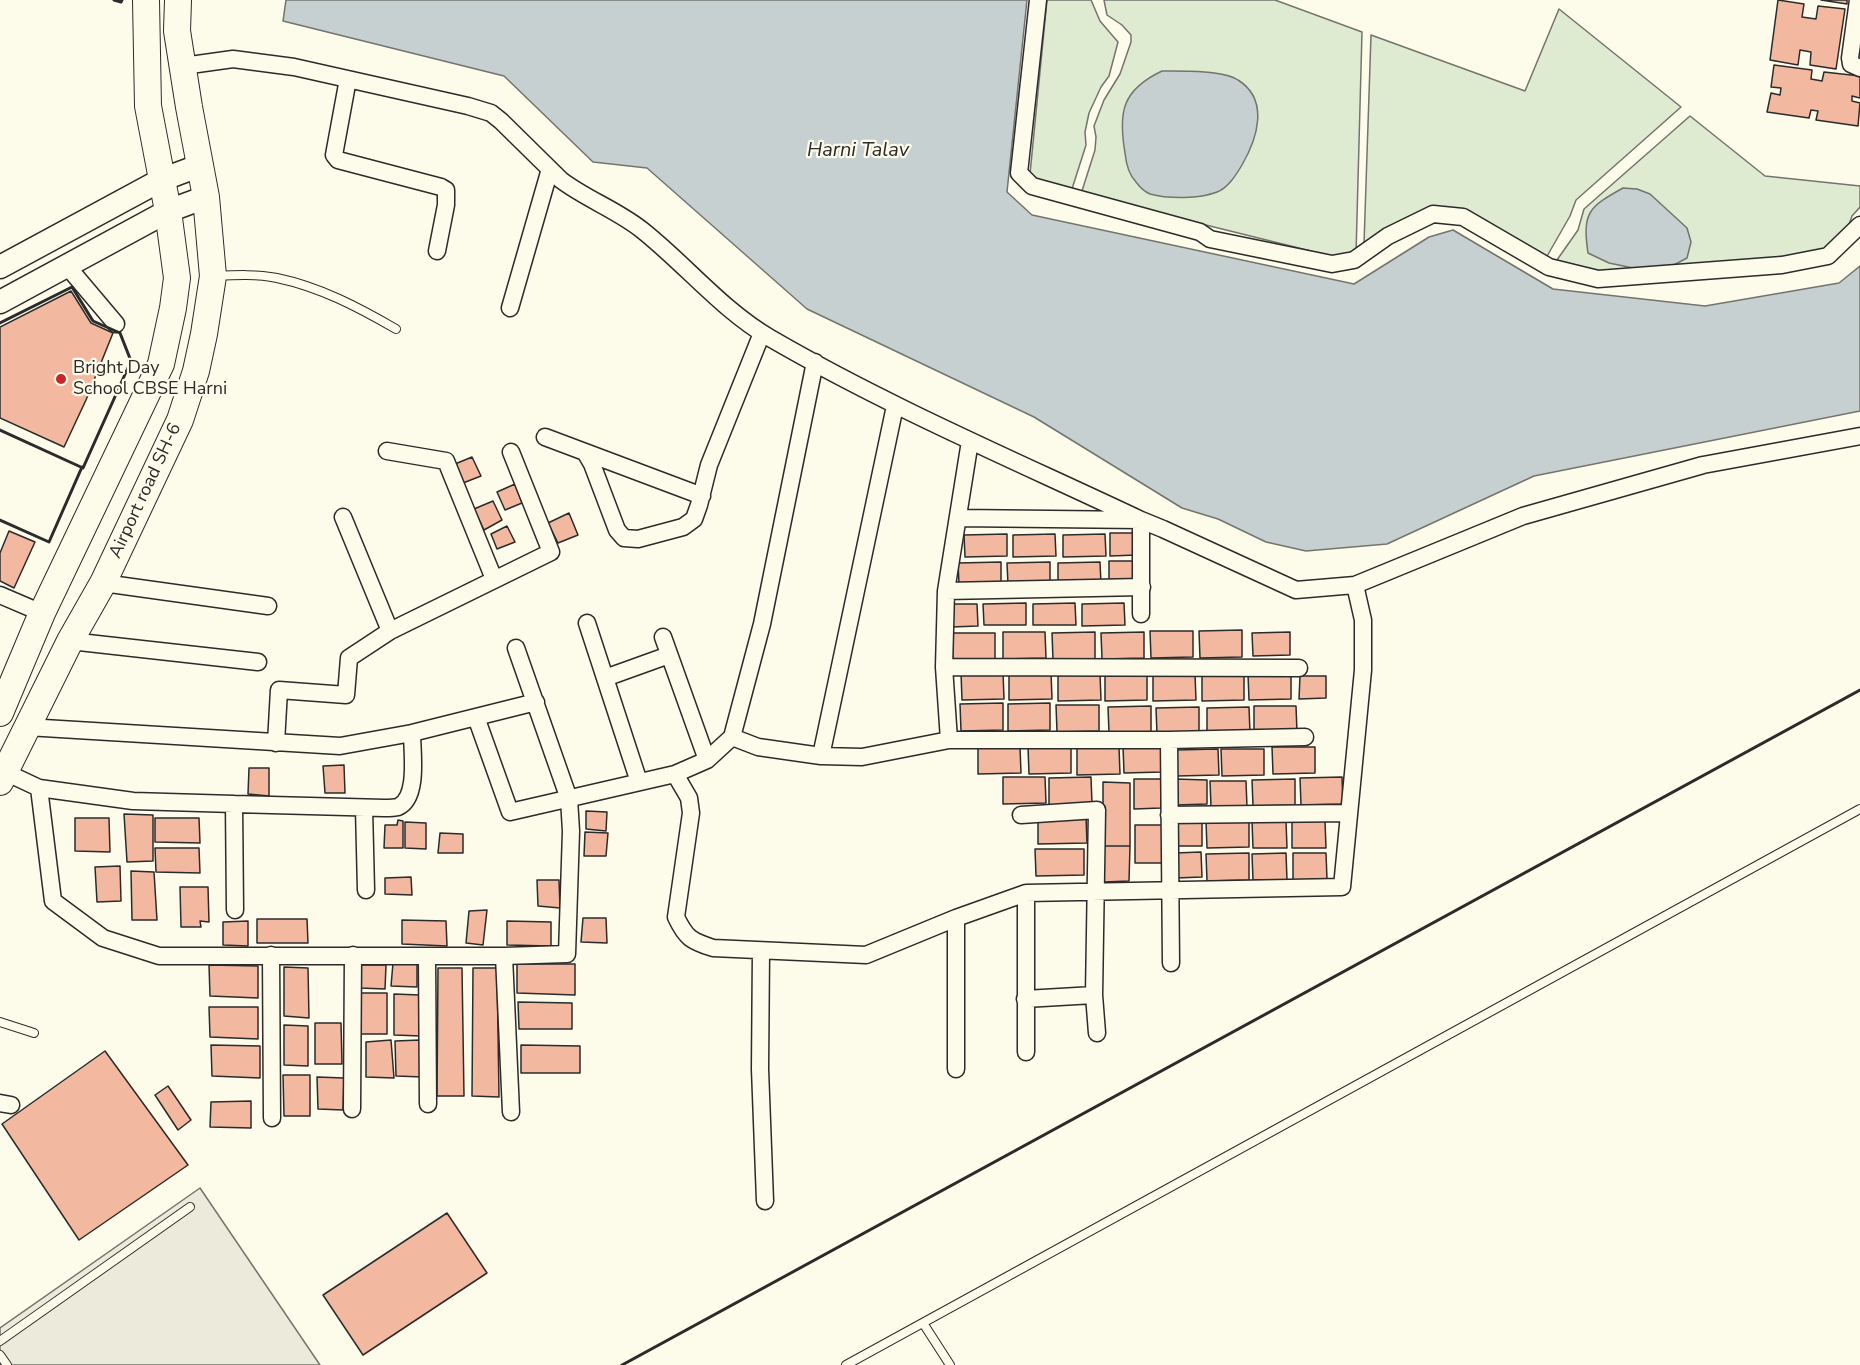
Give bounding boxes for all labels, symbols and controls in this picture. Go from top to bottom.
water label: Harni Talav [807,139,909,163]
place label: Bright Day School CBSE Harni [73,358,227,400]
marker: Bright Day School CBSE Harni [54,372,68,386]
street label: Airport road SH-6 [105,420,187,562]

